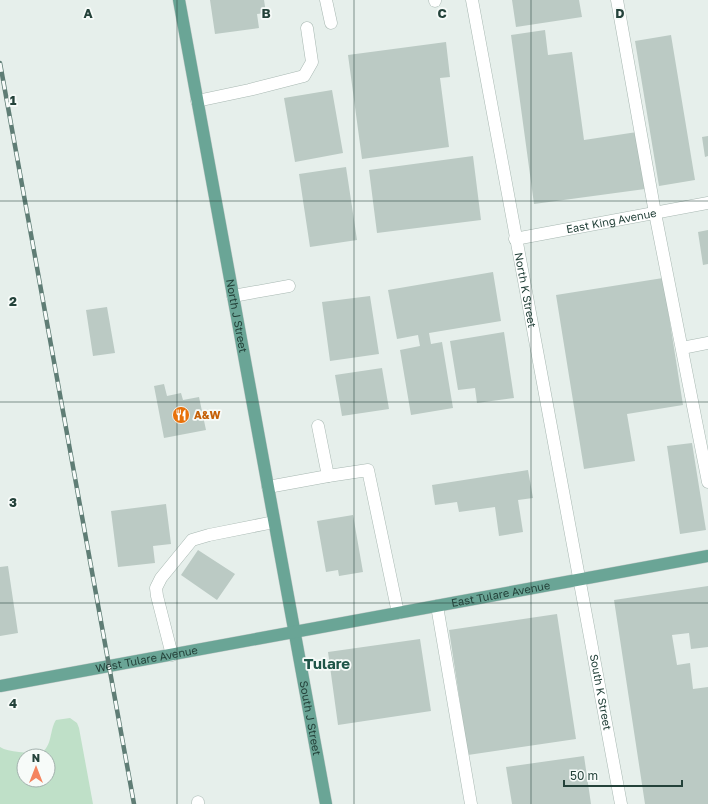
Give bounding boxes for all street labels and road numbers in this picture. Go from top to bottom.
street label: East King Avenue [565,206,657,235]
street label: North K Street [513,251,539,329]
street label: North J Street [224,278,250,354]
street label: East Tulare Avenue [450,578,551,609]
street label: West Tulare Avenue [94,643,199,674]
street label: South K Street [588,653,615,731]
street label: South J Street [298,680,324,756]

